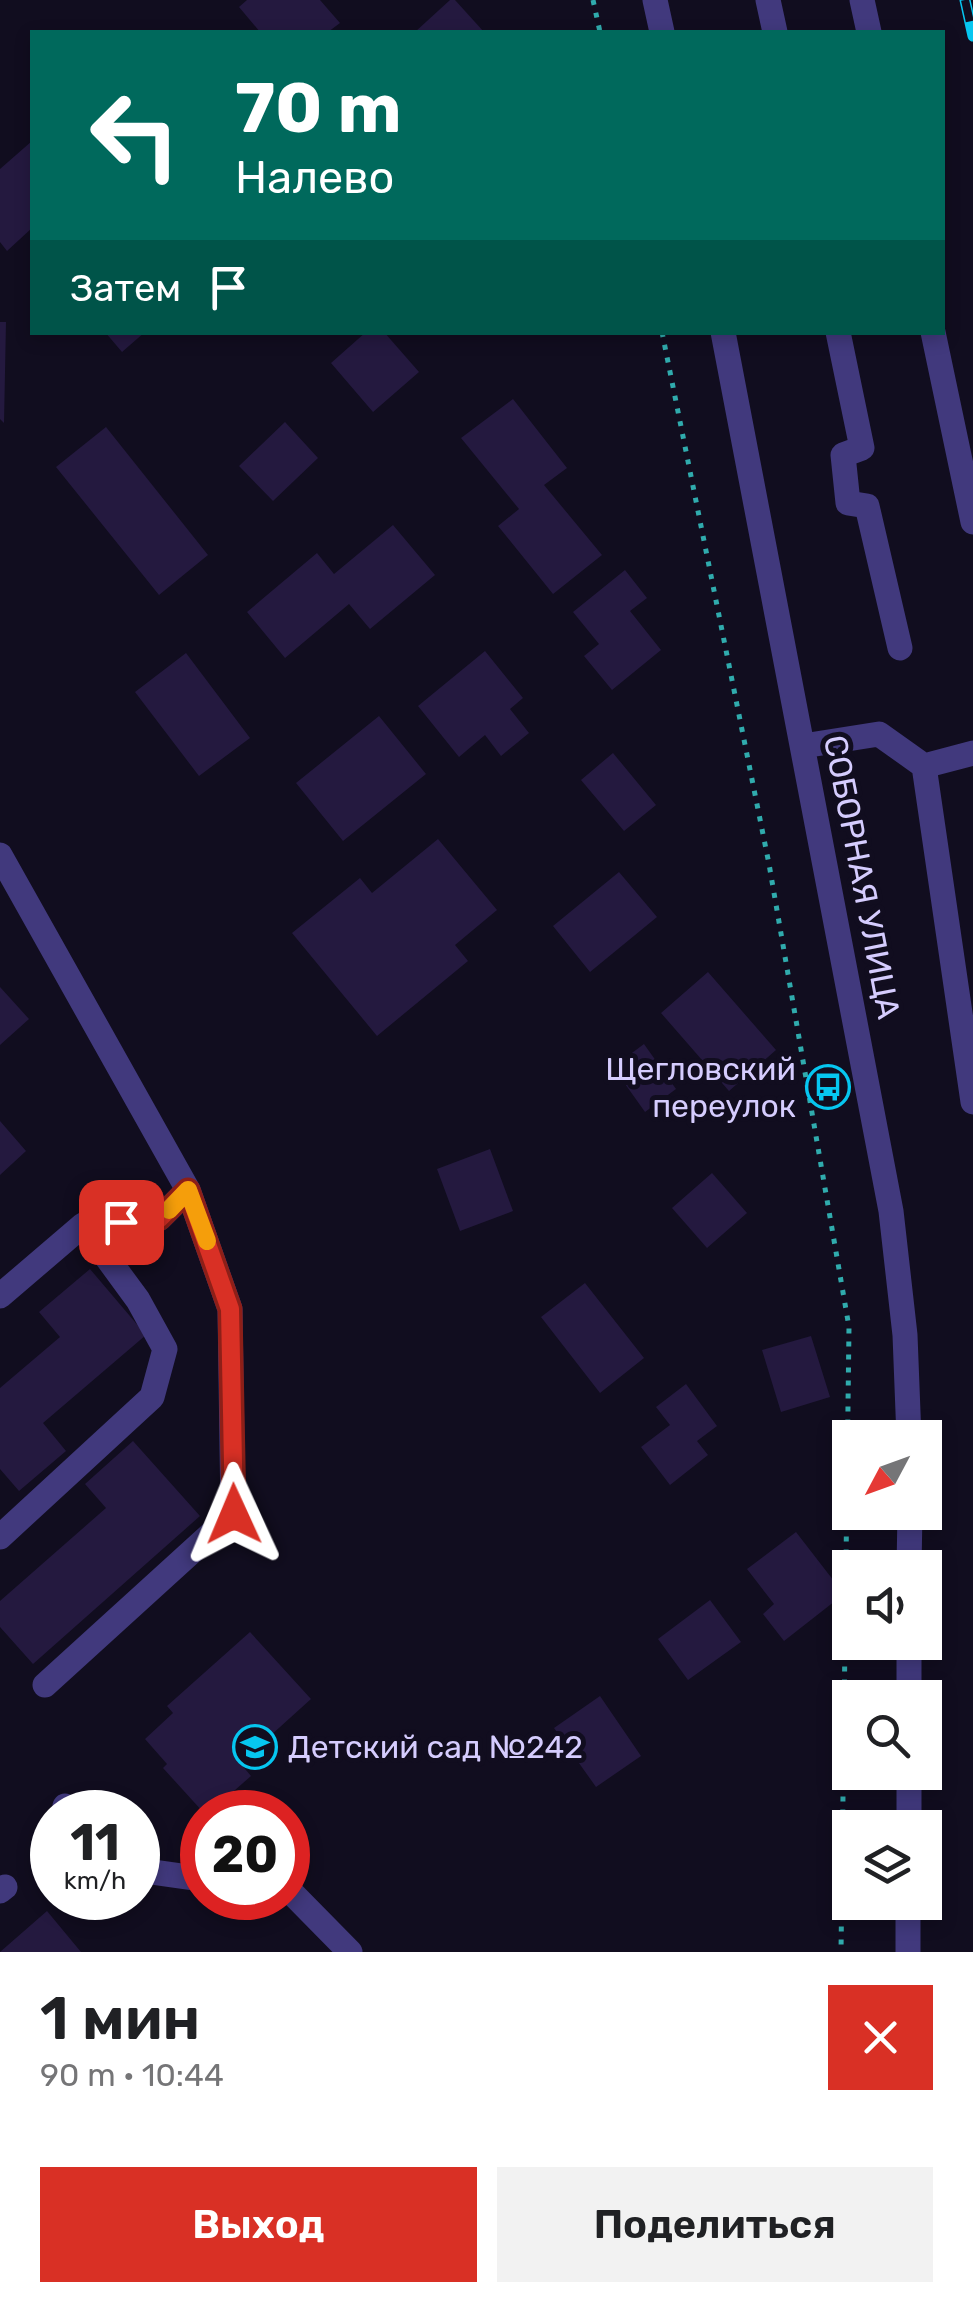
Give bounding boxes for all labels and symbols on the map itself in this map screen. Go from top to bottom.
street label: СОБОРНАЯ УЛИЦА [816,732,908,1022]
place label: Щегловский переулок [605,1050,796,1125]
bus stop icon: Щегловский переулок [805,1064,851,1110]
pin [79,1180,164,1265]
north arrow [832,1420,942,1530]
position arrow [182,1462,286,1566]
school or university icon: Детский сад №242 [232,1724,278,1770]
place label: Детский сад №242 [288,1728,583,1766]
speed limit sign: 20 [180,1790,310,1920]

